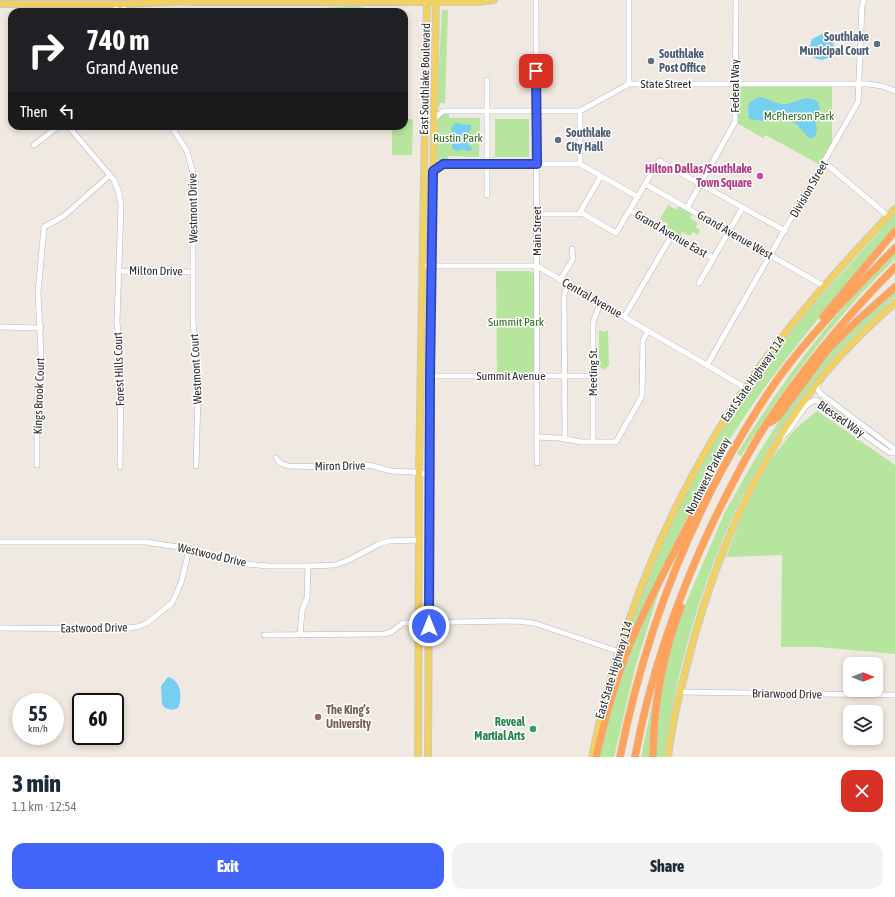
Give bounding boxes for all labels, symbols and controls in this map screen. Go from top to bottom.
street label: East Southlake Boulevard [417,23,433,135]
icon: right [20,24,72,76]
text: 740 m [86,24,149,56]
place label: Southlake Municipal Court [800,30,870,58]
marker: Southlake Municipal Court [872,39,882,49]
place label: Southlake Post Office [659,47,706,75]
pin [519,54,553,88]
marker: Southlake Post Office [646,56,656,66]
text: Grand Avenue [86,57,178,78]
street label: Federal Way [728,59,742,113]
icon: arrive [525,60,547,82]
street label: State Street [641,77,692,91]
icon: left [56,100,78,122]
text: Then [20,103,48,120]
park label: McPherson Park [764,109,835,123]
place label: Southlake City Hall [566,126,612,154]
park label: Rustin Park [433,131,484,145]
marker: Southlake City Hall [553,135,563,145]
street label: Division Street [787,157,831,220]
place label: Hilton Dallas/Southlake Town Square [645,162,753,190]
marker: Hilton Dallas/Southlake Town Square [755,171,765,181]
street label: Westmont Drive [185,173,201,243]
street label: Main Street [530,205,544,256]
street label: Grand Avenue East [632,208,710,261]
street label: Grand Avenue West [695,208,776,263]
street label: Milton Drive [129,264,183,278]
street label: Central Avenue [559,275,625,321]
park label: Summit Park [488,315,545,329]
street label: Forest Hills Court [111,331,127,406]
street label: Westmont Court [187,333,205,405]
street label: East State Highway 114 [718,333,788,425]
street label: Meeting St. [586,348,600,396]
street label: Kings Brook Court [31,357,47,435]
street label: Summit Avenue [476,369,546,383]
street label: Blessed Way [815,398,867,440]
street label: Northwest Parkway [683,435,734,517]
street label: Miron Drive [315,459,365,473]
street label: Westwood Drive [176,540,248,570]
position arrow [408,605,450,647]
street label: East State Highway 114 [592,619,636,721]
street label: Eastwood Drive [60,620,128,636]
north arrow [843,657,883,697]
map controls [843,657,883,745]
street label: Briarwood Drive [752,686,822,702]
speed limit sign: 60 [72,693,124,745]
text: 55 [29,702,47,725]
place label: The King’s University [326,703,371,731]
button: layers [843,705,883,745]
marker: The King’s University [313,712,323,722]
place label: Reveal Martial Arts [474,715,526,743]
text: km/h [28,723,48,734]
marker: Reveal Martial Arts [528,724,538,734]
text: 3 min [12,770,61,797]
button: close [841,770,883,812]
text: 1.1 km · 12:54 [12,799,77,814]
button: Exit [12,843,444,889]
button: Share [452,843,883,889]

